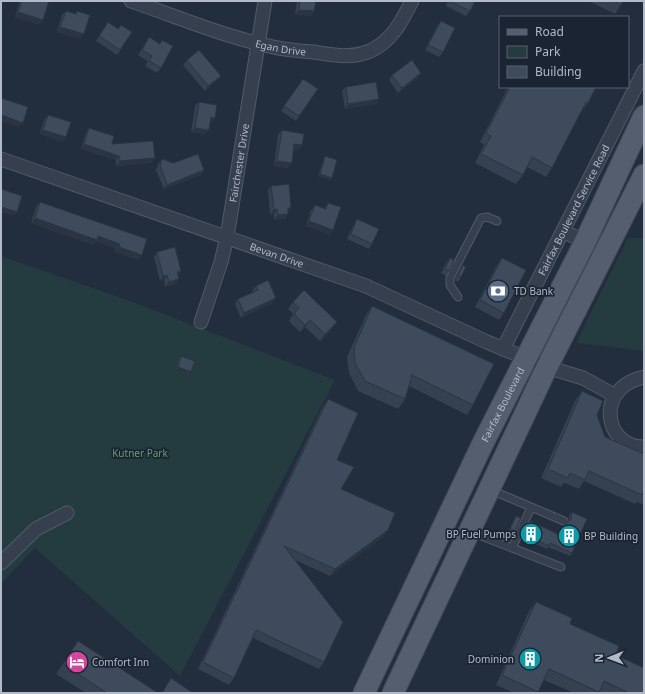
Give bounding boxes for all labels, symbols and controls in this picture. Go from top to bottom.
legend [499,16,629,88]
text: Road [535,23,564,40]
street label: Egan Drive [254,36,307,58]
text: Park [535,43,561,60]
text: Building [535,63,582,80]
street label: Fairchester Drive [226,122,252,203]
street label: Fairfax Boulevard Service Road [535,142,613,278]
street label: Bevan Drive [248,239,306,271]
bank icon: TD Bank [485,278,511,304]
place label: TD Bank [514,284,554,298]
street label: Fairfax Boulevard [478,365,527,444]
park label: Kutner Park [112,446,168,460]
building icon: BP Fuel Pumps [518,521,544,547]
building icon: BP Building [556,523,582,549]
place label: BP Fuel Pumps [446,527,516,541]
place label: BP Building [584,529,638,543]
north arrow [589,638,629,678]
building icon: Dominion [517,646,543,672]
hotel icon: Comfort Inn [64,649,90,675]
place label: Dominion [468,652,514,666]
text: N [591,654,606,663]
place label: Comfort Inn [92,655,149,669]

